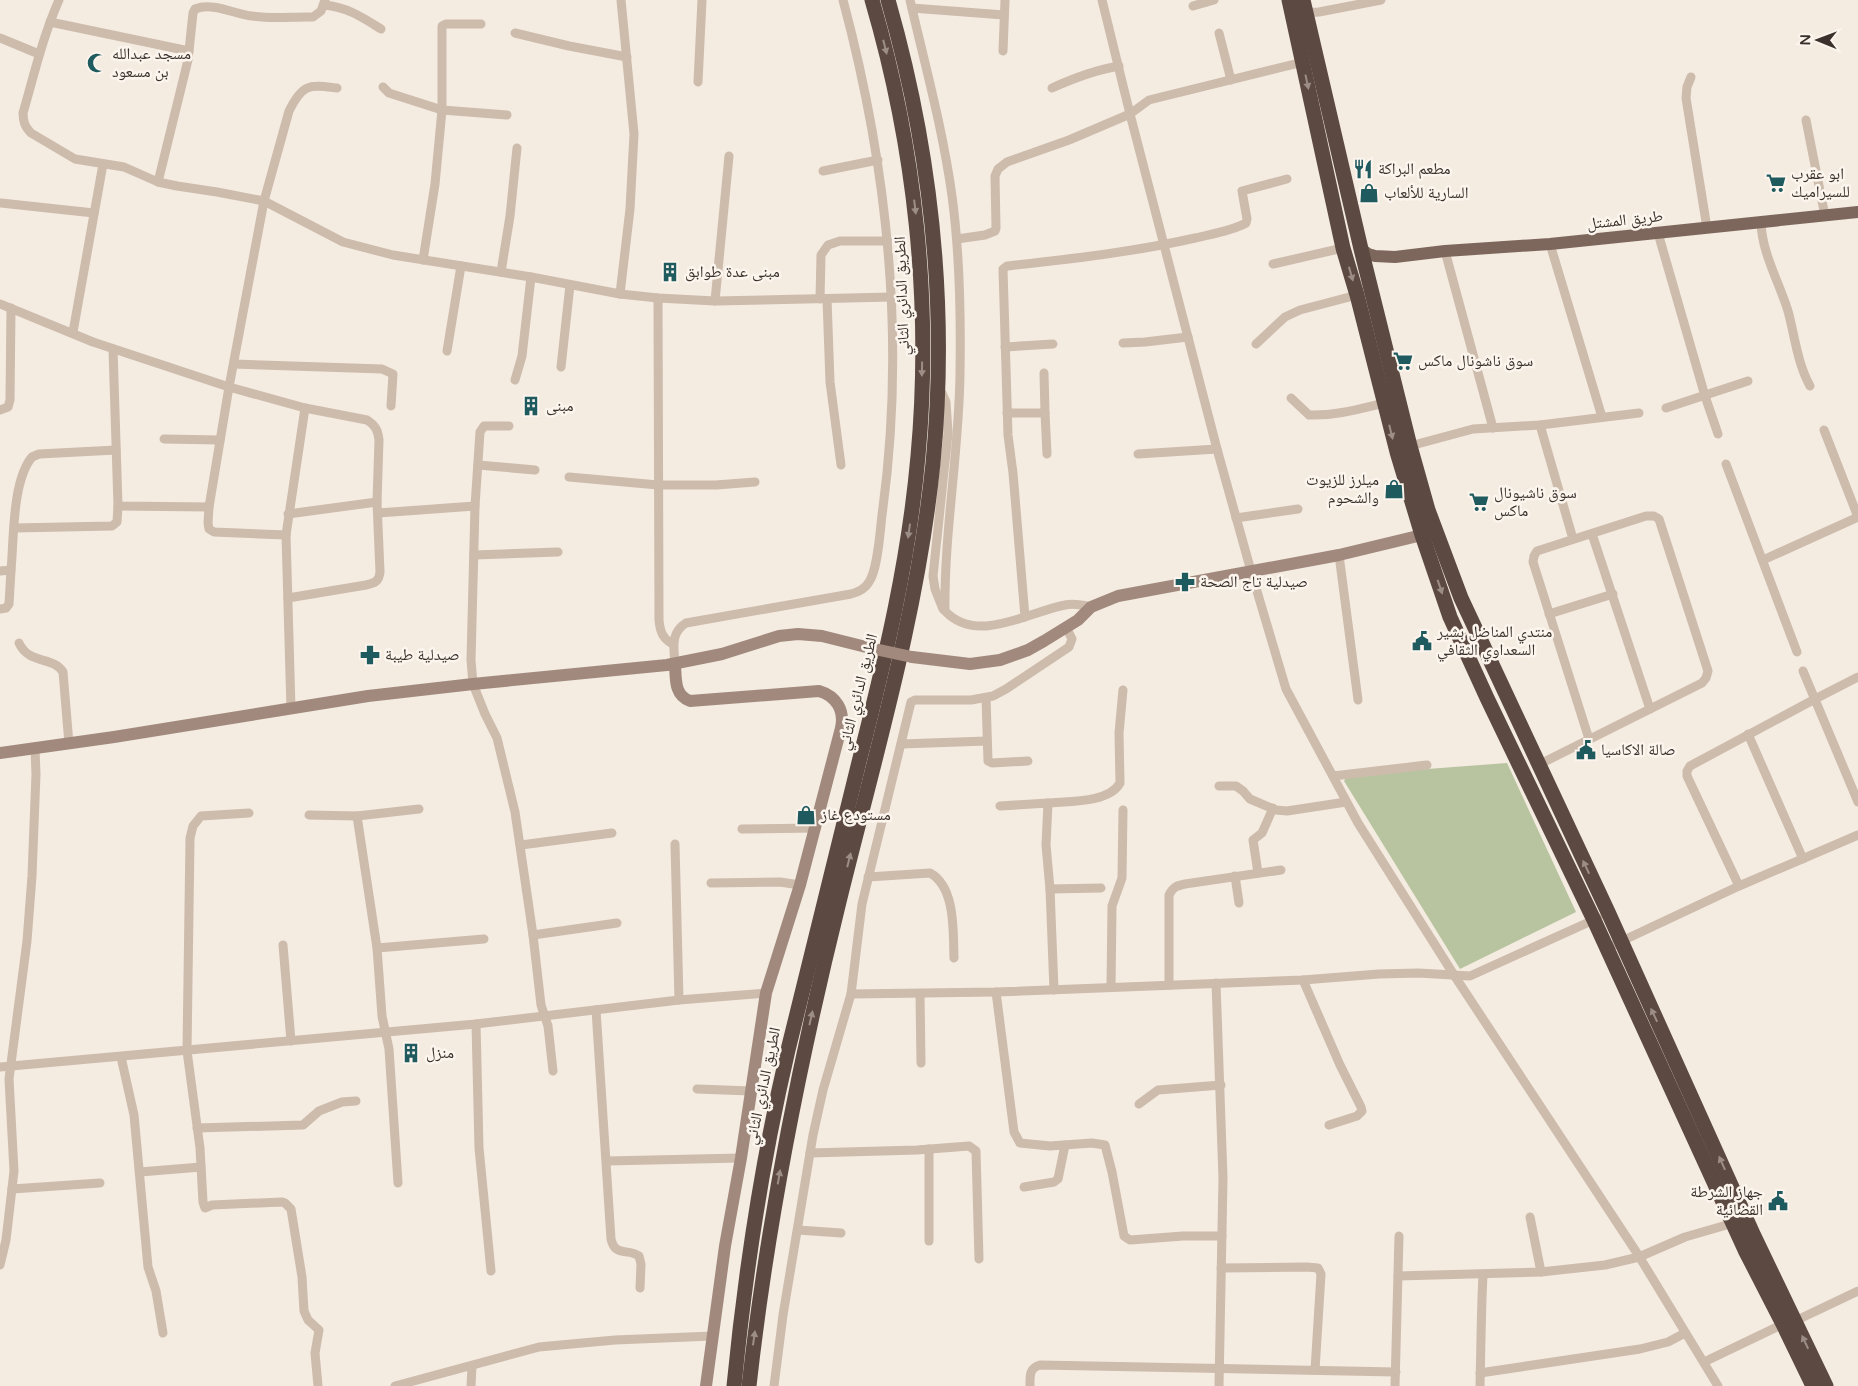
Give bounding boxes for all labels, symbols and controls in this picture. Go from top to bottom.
north arrow [1793,15,1843,65]
text: N [1797,34,1814,46]
one-way arrow [881,40,889,55]
place label: مسجد عبدالله بن مسعود [112,44,191,82]
mosque icon: مسجد عبدالله بن مسعود [86,52,108,74]
one-way arrow [1304,74,1312,90]
restaurant icon: مطعم البراكة [1352,158,1374,180]
place label: مطعم البراكة [1378,159,1451,179]
place label: ابو عقرب للسيراميك [1791,164,1850,202]
supermarket icon: ابو عقرب للسيراميك [1765,172,1787,194]
shop icon: السارية للألعاب [1358,182,1380,204]
place label: السارية للألعاب [1384,183,1468,203]
one-way arrow [911,199,919,215]
street label: طريق المشتل [1586,206,1664,234]
street label: الطريق الدائري الثاني [890,236,916,356]
building icon: مبنى عدة طوابق [659,261,681,283]
place label: مبنى عدة طوابق [685,262,780,282]
one-way arrow [1347,267,1355,282]
supermarket icon: سوق ناشونال ماكس [1392,350,1414,372]
place label: سوق ناشونال ماكس [1418,351,1533,371]
one-way arrow [918,361,926,377]
building icon: مبنى [520,395,542,417]
place label: مبنى [546,396,574,416]
one-way arrow [1387,424,1395,439]
place label: ميلرز للزيوت والشحوم [1306,470,1379,508]
shop icon: ميلرز للزيوت والشحوم [1383,478,1405,500]
place label: سوق ناشيونال ماكس [1494,483,1577,521]
supermarket icon: سوق ناشيونال ماكس [1468,491,1490,513]
one-way arrow [905,523,913,539]
pharmacy icon: صيدلية تاج الصحة [1174,571,1196,593]
place label: صيدلية تاج الصحة [1200,572,1308,592]
one-way arrow [1436,580,1444,595]
place label: منتدي المناضل بشير السعداوي الثقافي [1436,622,1552,662]
public building icon: منتدي المناضل بشير السعداوي الثقافي [1411,630,1433,652]
street label: الطريق الدائري الثاني [834,632,884,753]
pharmacy icon: صيدلية طيبة [359,644,381,666]
place label: صيدلية طيبة [385,645,460,665]
public building icon: صالة الاكاسيا [1575,739,1597,761]
place label: صالة الاكاسيا [1601,740,1676,760]
shop icon: مستودع غاز [795,804,817,826]
place label: مستودع غاز [820,805,891,825]
one-way arrow [845,852,853,867]
one-way arrow [1582,860,1591,875]
one-way arrow [1650,1008,1658,1022]
one-way arrow [807,1010,815,1025]
street label: الطريق الدائري الثاني [741,1025,787,1147]
building icon: منزل [400,1042,422,1064]
place label: منزل [426,1043,454,1063]
one-way arrow [1717,1156,1725,1170]
one-way arrow [776,1169,784,1185]
place label: جهاز الشرطة القضائية [1690,1182,1763,1220]
public building icon: جهاز الشرطة القضائية [1767,1190,1789,1212]
one-way arrow [751,1329,759,1345]
one-way arrow [1801,1335,1809,1349]

